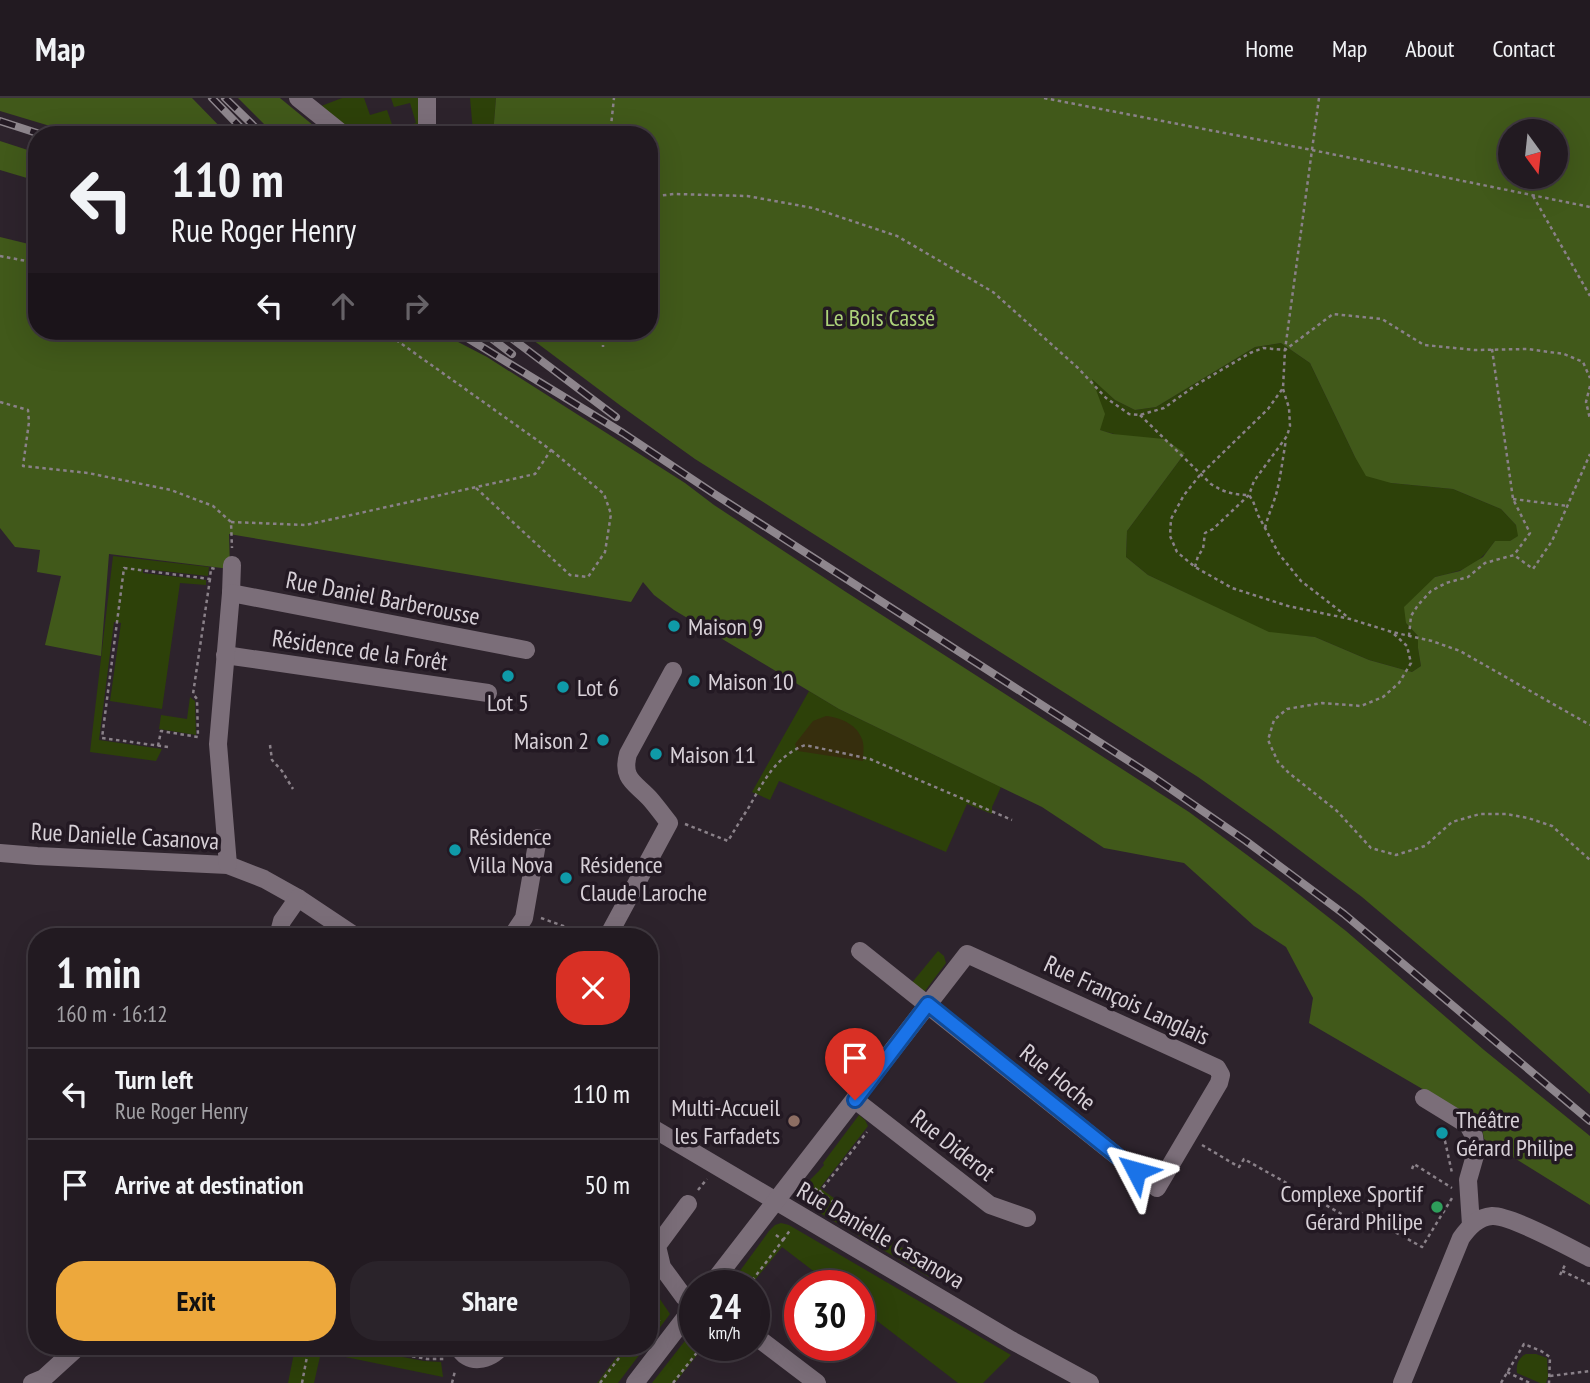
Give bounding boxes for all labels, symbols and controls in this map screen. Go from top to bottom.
text: Map [35,27,85,70]
text: Home [1245,33,1294,64]
text: Map [1332,33,1367,64]
text: About [1405,33,1454,64]
text: Contact [1492,33,1555,64]
north arrow [1498,119,1568,189]
map controls [1498,119,1568,189]
text: 110 m [171,147,284,211]
icon: left [56,154,147,245]
text: Rue Roger Henry [171,209,356,251]
icon: left [251,287,289,325]
icon: ahead [324,287,362,325]
icon: right [397,287,435,325]
park label: Le Bois Cassé [825,302,935,333]
street label: Rue Daniel Barberousse [283,564,483,632]
place label: Maison 9 [688,611,763,642]
marker: Maison 9 [666,618,682,634]
street label: Résidence de la Forêt [270,622,450,678]
place label: Maison 10 [708,666,794,697]
marker: Lot 5 [500,668,516,684]
place label: Lot 6 [577,672,619,703]
marker: Maison 10 [686,673,702,689]
marker: Lot 6 [555,679,571,695]
place label: Lot 5 [487,687,529,718]
place label: Maison 2 [514,725,589,756]
marker: Maison 2 [595,732,611,748]
place label: Maison 11 [670,739,756,770]
marker: Maison 11 [648,746,664,762]
street label: Rue Danielle Casanova [30,816,220,856]
place label: Résidence Villa Nova [468,821,553,880]
marker: Résidence Villa Nova [447,842,463,858]
place label: Résidence Claude Laroche [580,849,707,908]
marker: Résidence Claude Laroche [558,870,574,886]
text: 1 min [56,945,141,1000]
street label: Rue François Langlais [1039,948,1215,1052]
button: close [556,951,630,1025]
text: 160 m · 16:12 [56,999,168,1028]
pin [825,1028,885,1100]
street label: Rue Hoche [1014,1037,1102,1117]
icon: arrive [836,1039,874,1077]
text: Turn left [115,1063,193,1096]
icon: left [56,1075,94,1113]
text: 110 m [572,1077,630,1110]
place label: Multi-Accueil les Farfadets [671,1092,780,1151]
text: Rue Roger Henry [115,1096,248,1125]
street label: Rue Diderot [905,1102,1002,1188]
place label: Théâtre Gérard Philipe [1456,1104,1574,1163]
marker: Multi-Accueil les Farfadets [786,1113,802,1129]
marker: Théâtre Gérard Philipe [1434,1125,1450,1141]
position arrow [1099,1134,1173,1208]
icon: arrive [56,1166,94,1204]
text: Arrive at destination [115,1168,304,1201]
text: 50 m [584,1168,630,1201]
street label: Rue Danielle Casanova [792,1174,970,1296]
place label: Complexe Sportif Gérard Philipe [1281,1178,1424,1237]
marker: Complexe Sportif Gérard Philipe [1429,1199,1445,1215]
button: Exit [56,1261,336,1341]
button: Share [350,1261,630,1341]
speed limit sign: 30 [784,1270,875,1361]
text: 24 [708,1283,741,1329]
text: km/h [709,1321,740,1344]

